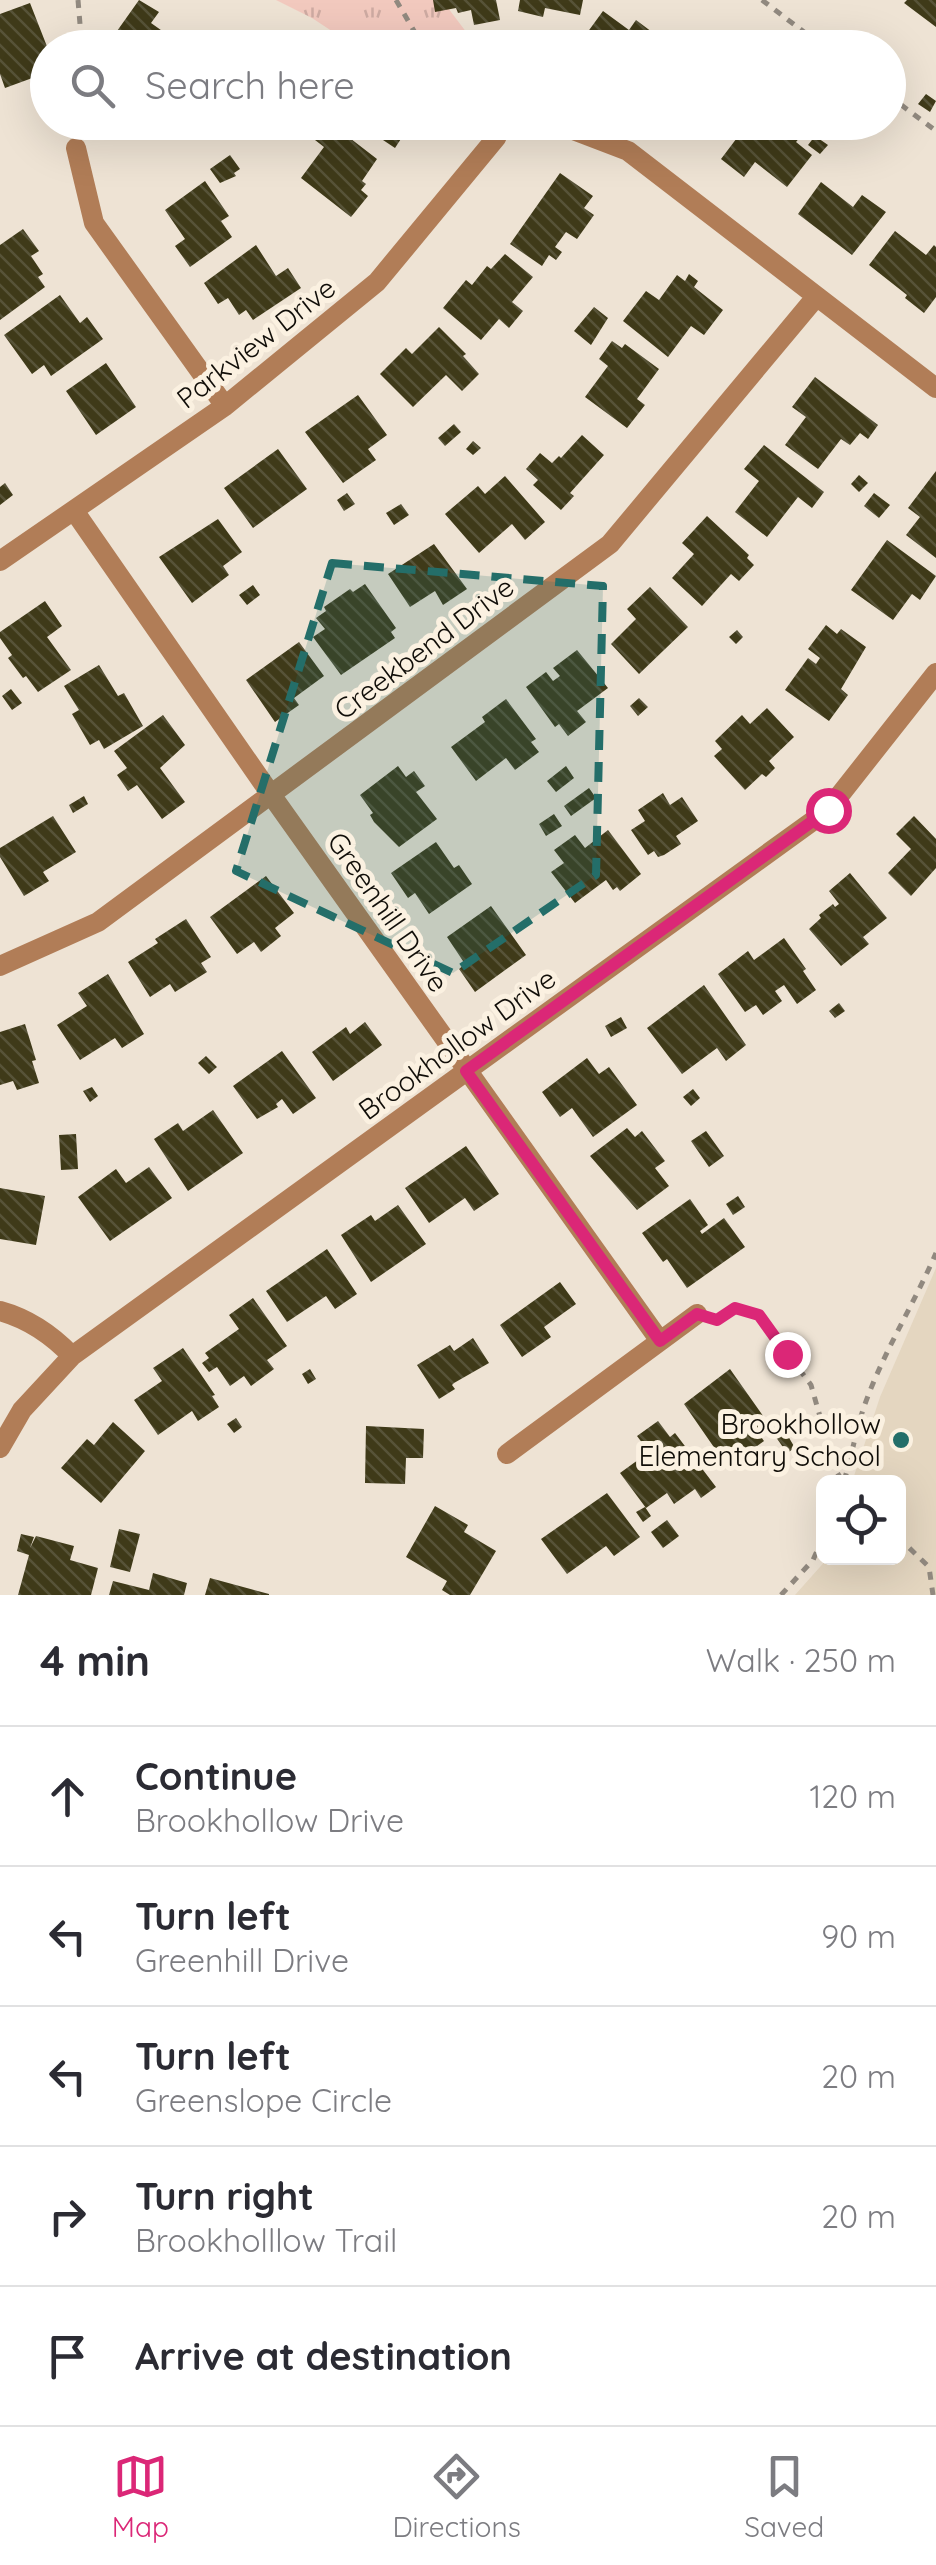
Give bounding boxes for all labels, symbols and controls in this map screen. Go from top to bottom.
search box [30,30,906,140]
icon: search [65,58,120,113]
text: Search here [145,61,355,109]
street label: Parkview Drive [169,270,342,415]
street label: Creekbend Drive [327,569,520,727]
route start [806,788,852,834]
street label: Greenhill Drive [320,825,456,998]
street label: Brookhollow Drive [351,960,562,1127]
route end [765,1332,811,1378]
place label: Brookhollow Elementary School [638,1406,881,1473]
marker: Brookhollow Elementary School [890,1429,912,1451]
map controls [816,1475,906,1565]
button: locate [816,1475,906,1565]
text: 4 min [40,1634,150,1687]
text: Walk · 250 m [706,1640,896,1680]
text: Continue [135,1752,297,1800]
icon: ahead [40,1769,95,1824]
text: 120 m [809,1776,896,1816]
text: Brookhollow Drive [135,1800,404,1840]
text: Turn left [135,1892,291,1940]
icon: left [40,1909,95,1964]
text: 90 m [821,1916,896,1956]
text: Greenhill Drive [135,1940,349,1980]
text: Turn left [135,2032,291,2080]
icon: left [40,2049,95,2104]
text: 20 m [821,2056,896,2096]
text: Greenslope Circle [135,2080,392,2120]
text: Turn right [135,2172,314,2220]
icon: right [40,2189,95,2244]
text: 20 m [821,2196,896,2236]
text: Brookholllow Trail [135,2220,397,2260]
icon: arrive [40,2329,95,2384]
text: Arrive at destination [135,2332,512,2380]
tab: Map [112,2449,169,2544]
tab: Directions [392,2449,521,2544]
tab: Saved [744,2449,824,2544]

